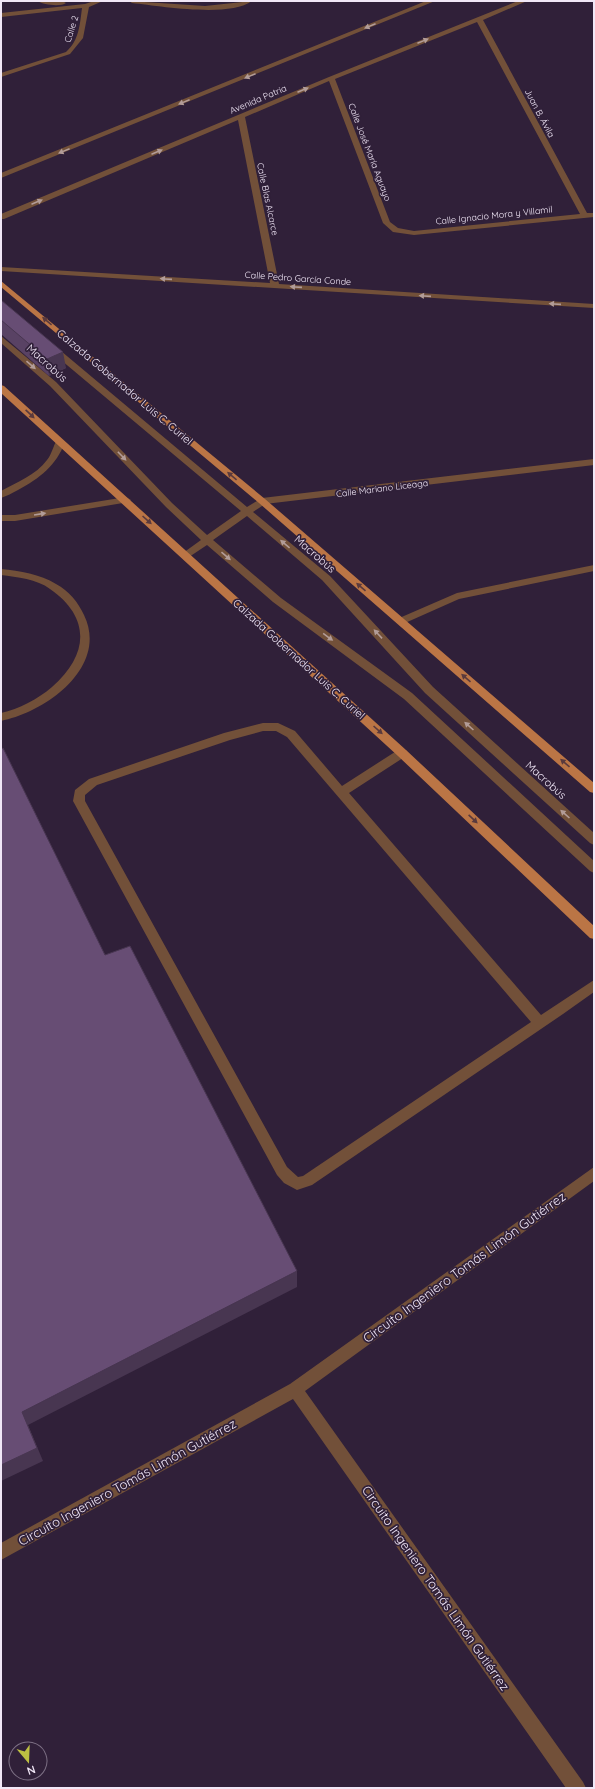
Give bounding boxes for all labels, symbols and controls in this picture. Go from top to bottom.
street label: Calle 2 [62,14,80,44]
one-way arrow [364,24,376,30]
one-way arrow [417,38,429,44]
one-way arrow [243,73,255,79]
street label: Avenida Patria [228,82,288,116]
one-way arrow [297,87,309,93]
street label: Juan B. Ávila [523,87,557,139]
one-way arrow [178,100,190,106]
street label: Calle José María Aguayo [346,102,394,202]
one-way arrow [57,148,69,154]
one-way arrow [151,148,163,154]
street label: Calle Blas Alcarce [255,162,281,236]
one-way arrow [31,199,43,205]
street label: Calle Ignacio Mora y Villamil [435,203,553,227]
street label: Calle Pedro García Conde [244,269,352,287]
one-way arrow [160,276,172,283]
one-way arrow [290,284,302,291]
one-way arrow [419,292,431,299]
one-way arrow [548,301,561,307]
one-way arrow [41,317,52,326]
street label: Calzada Gobernador Luis C. Curiel [54,326,196,448]
street label: Macrobús [24,341,70,385]
one-way arrow [25,360,36,369]
one-way arrow [25,409,35,419]
one-way arrow [118,451,127,461]
one-way arrow [227,472,238,481]
street label: Calle Mariano Liceaga [335,477,429,499]
one-way arrow [34,511,46,517]
one-way arrow [142,515,152,525]
street label: Macrobús [291,532,339,576]
one-way arrow [279,539,290,548]
one-way arrow [222,551,231,560]
one-way arrow [356,582,366,591]
street label: Calzada Gobernador Luis C. Curiel [230,596,368,722]
one-way arrow [373,629,383,639]
one-way arrow [322,633,333,641]
one-way arrow [461,673,472,682]
one-way arrow [464,722,474,731]
one-way arrow [373,725,382,734]
street label: Macrobús [523,758,569,802]
one-way arrow [560,759,569,768]
one-way arrow [560,809,570,819]
one-way arrow [468,814,477,823]
street label: Circuito Ingeniero Tomás Limón Gutiérrez [360,1188,568,1346]
street label: Circuito Ingeniero Tomás Limón Gutiérrez [15,1415,239,1549]
street label: Circuito Ingeniero Tomás Limón Gutiérrez [359,1482,513,1694]
north arrow [8,1741,48,1781]
text: N [25,1763,37,1778]

